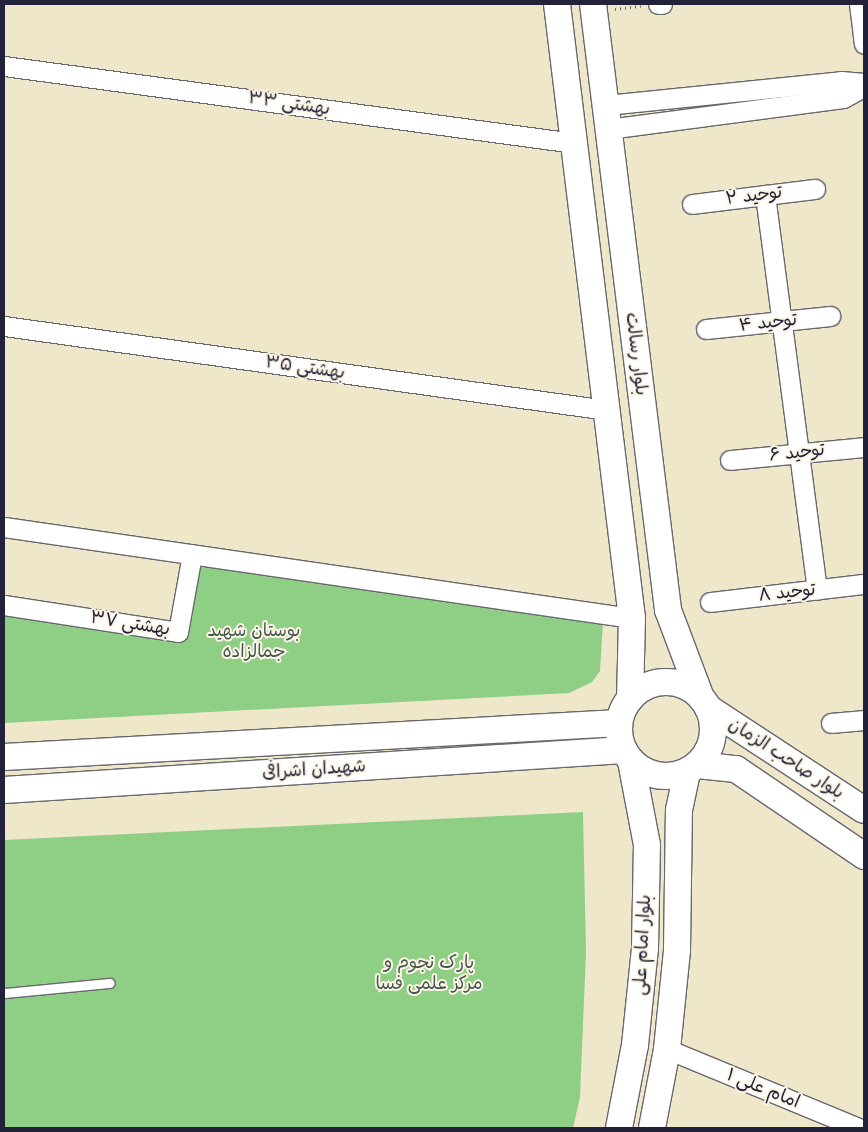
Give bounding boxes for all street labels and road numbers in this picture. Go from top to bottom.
street label: بهشتی ۳۳ [247,88,331,120]
street label: توحید ۲ [724,182,784,210]
street label: توحید ۴ [738,309,798,337]
street label: بلوار رسالت [620,311,652,397]
street label: بهشتی ۳۵ [264,352,346,384]
street label: توحید ۶ [768,439,826,467]
street label: توحید ۸ [757,579,817,607]
street label: بهشتی ۳۷ [88,607,172,641]
street label: بلوار صاحب الزمان [724,714,848,804]
street label: شهیدان اشرافی [261,756,367,784]
street label: بلوار امام علی [630,894,656,996]
street label: امام علی ۱ [723,1065,803,1113]

